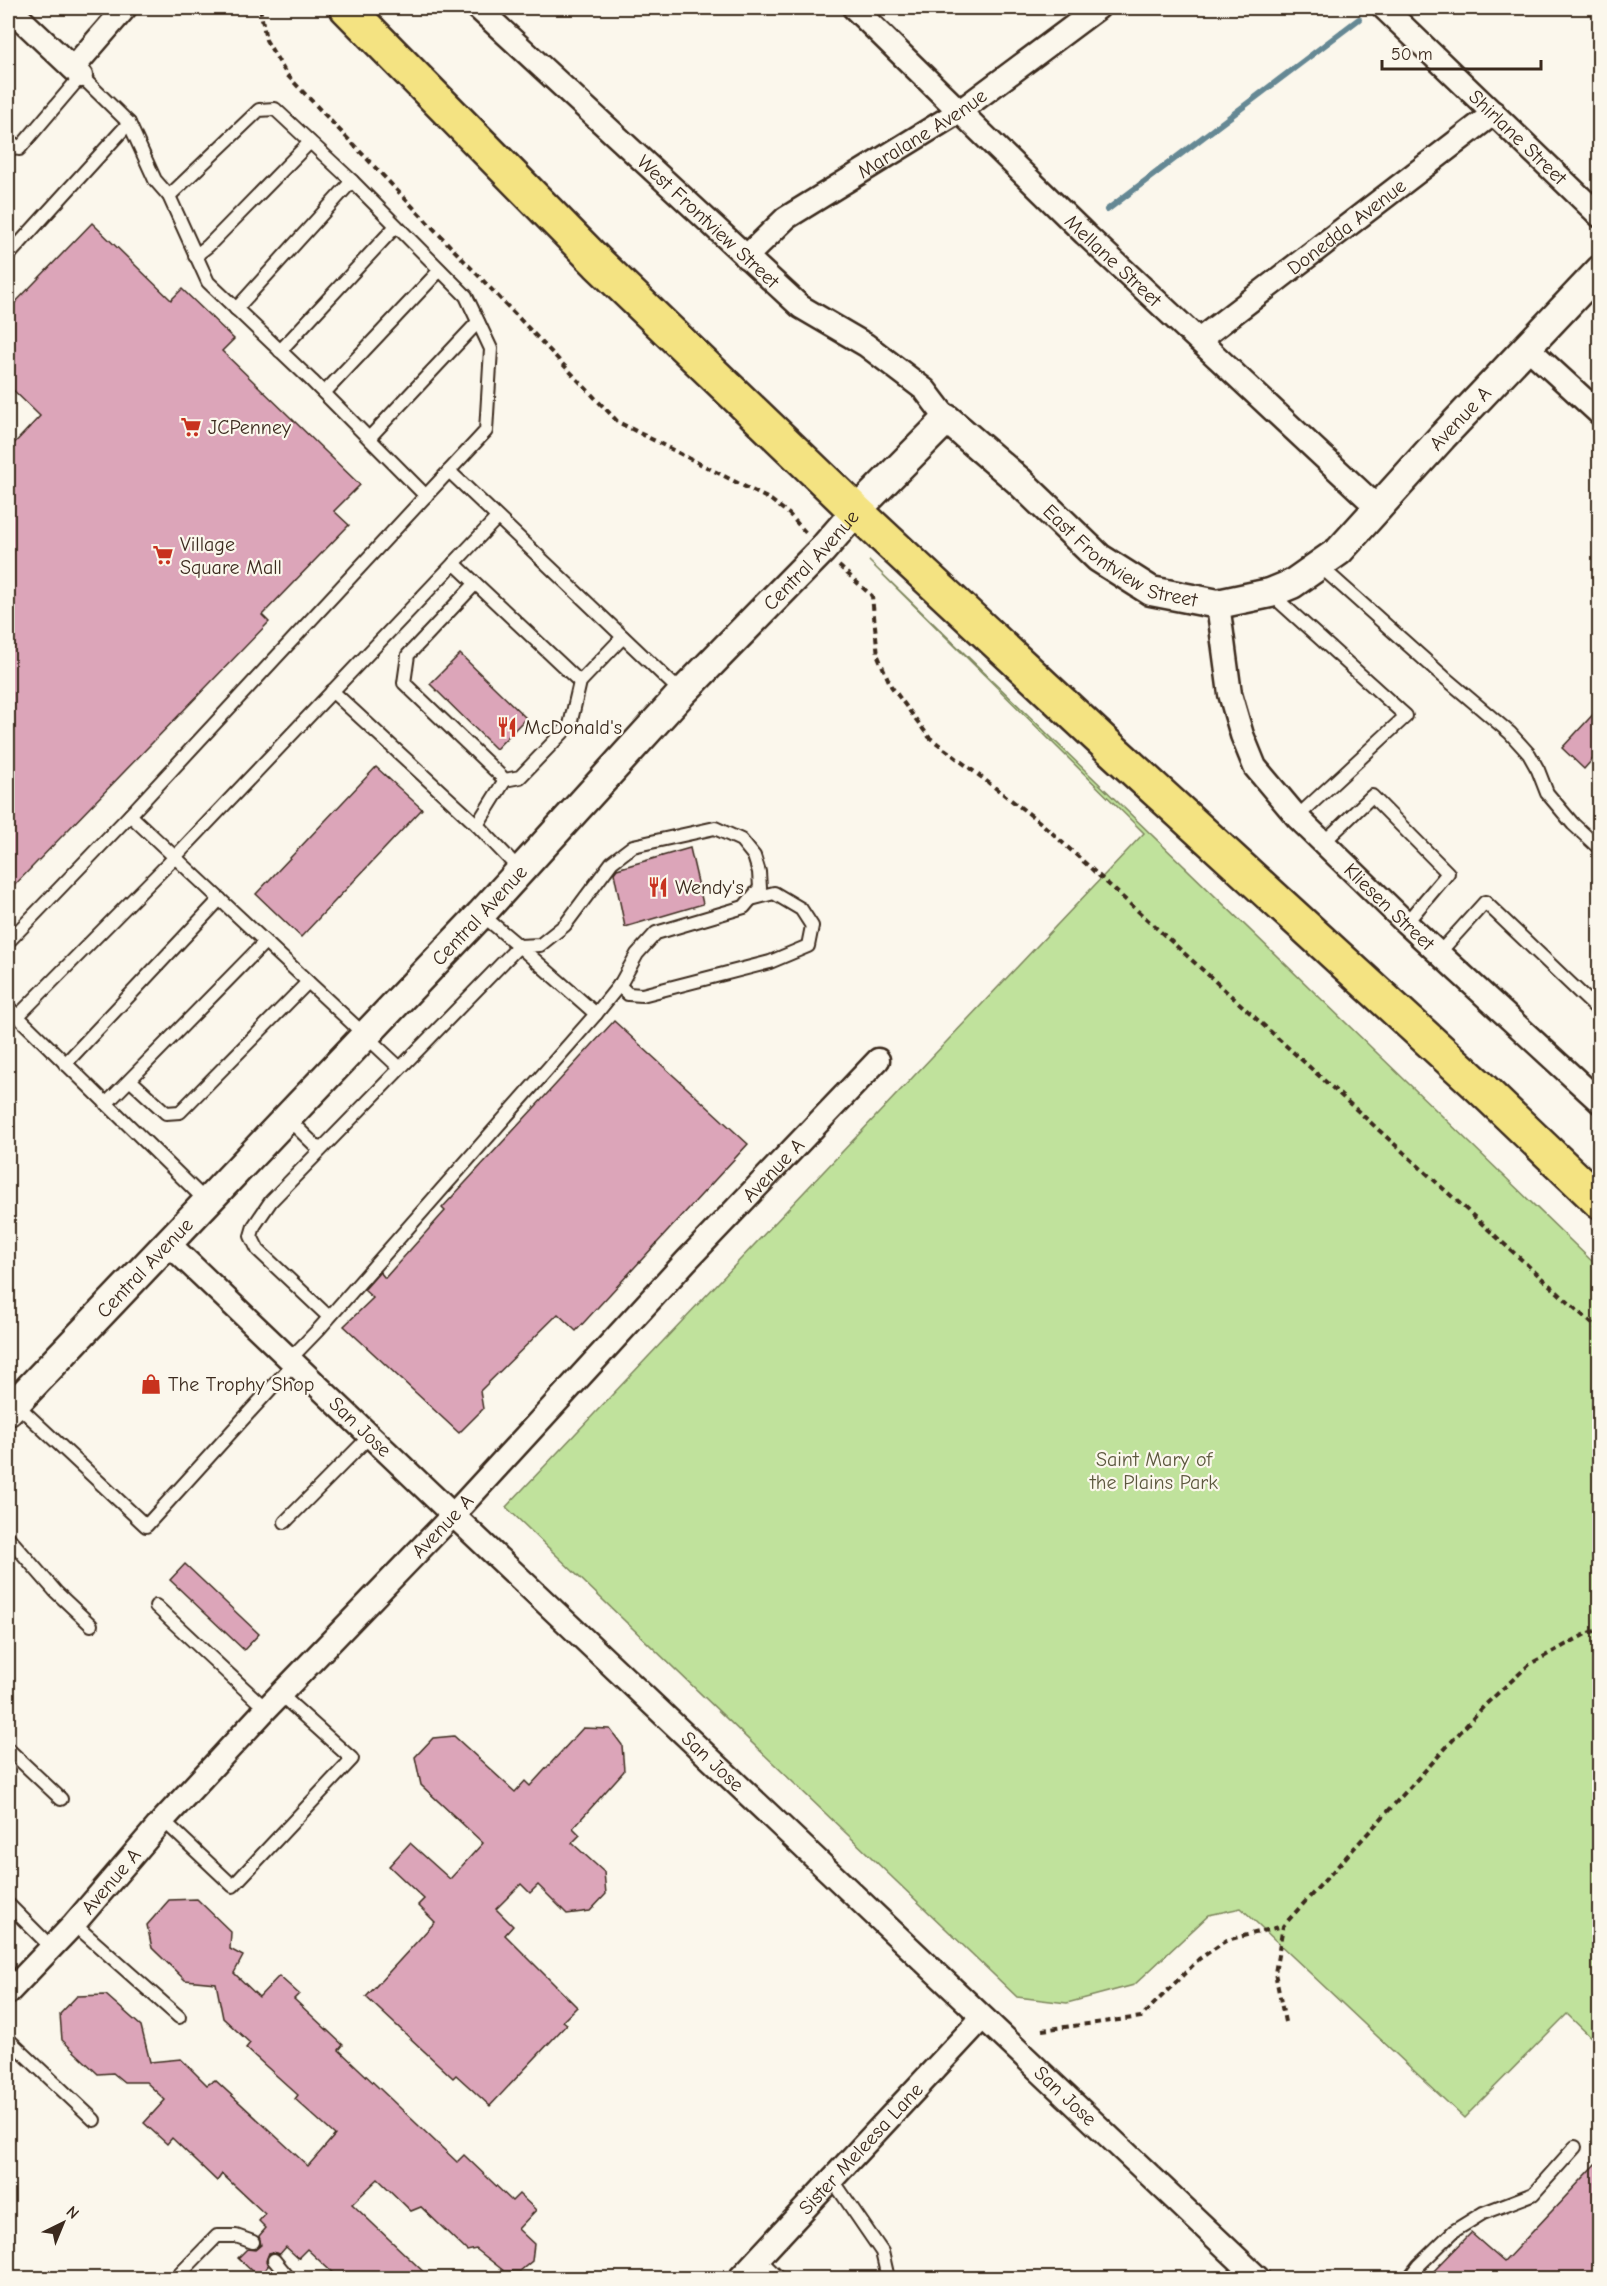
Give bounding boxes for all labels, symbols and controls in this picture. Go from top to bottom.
scale bar [1382,33,1541,71]
text: 50 m [1391,44,1433,65]
street label: Maralane Avenue [853,84,991,183]
street label: Shirlane Street [1464,85,1573,190]
street label: West Frontview Street [633,150,785,293]
street label: Donedda Avenue [1283,174,1410,279]
street label: Mellane Street [1060,210,1167,312]
street label: Avenue A [1424,381,1496,455]
supermarket icon: JCPenney [179,415,203,439]
place label: JCPenney [208,416,291,439]
street label: East Frontview Street [1039,499,1201,611]
street label: Central Avenue [758,505,863,615]
place label: Village Square Mall [180,533,282,579]
supermarket icon: Village Square Mall [151,543,175,567]
restaurant icon: McDonald's [495,715,519,739]
place label: McDonald's [524,716,622,739]
street label: Kliesen Street [1339,858,1440,956]
street label: Central Avenue [427,860,532,970]
restaurant icon: Wendy's [646,875,670,899]
place label: Wendy's [675,876,744,899]
street label: Avenue A [737,1133,809,1206]
street label: Central Avenue [92,1213,197,1322]
shop icon: The Trophy Shop [139,1372,163,1396]
place label: The Trophy Shop [168,1373,314,1396]
street label: San Jose [325,1392,396,1462]
park label: Saint Mary of the Plains Park [1089,1448,1218,1494]
street label: Avenue A [407,1489,478,1562]
street label: San Jose [677,1726,749,1796]
street label: Avenue A [76,1843,145,1919]
street label: San Jose [1030,2061,1101,2130]
street label: Sister Meleesa Lane [794,2078,927,2219]
north arrow [33,2193,93,2253]
text: N [63,2203,83,2223]

